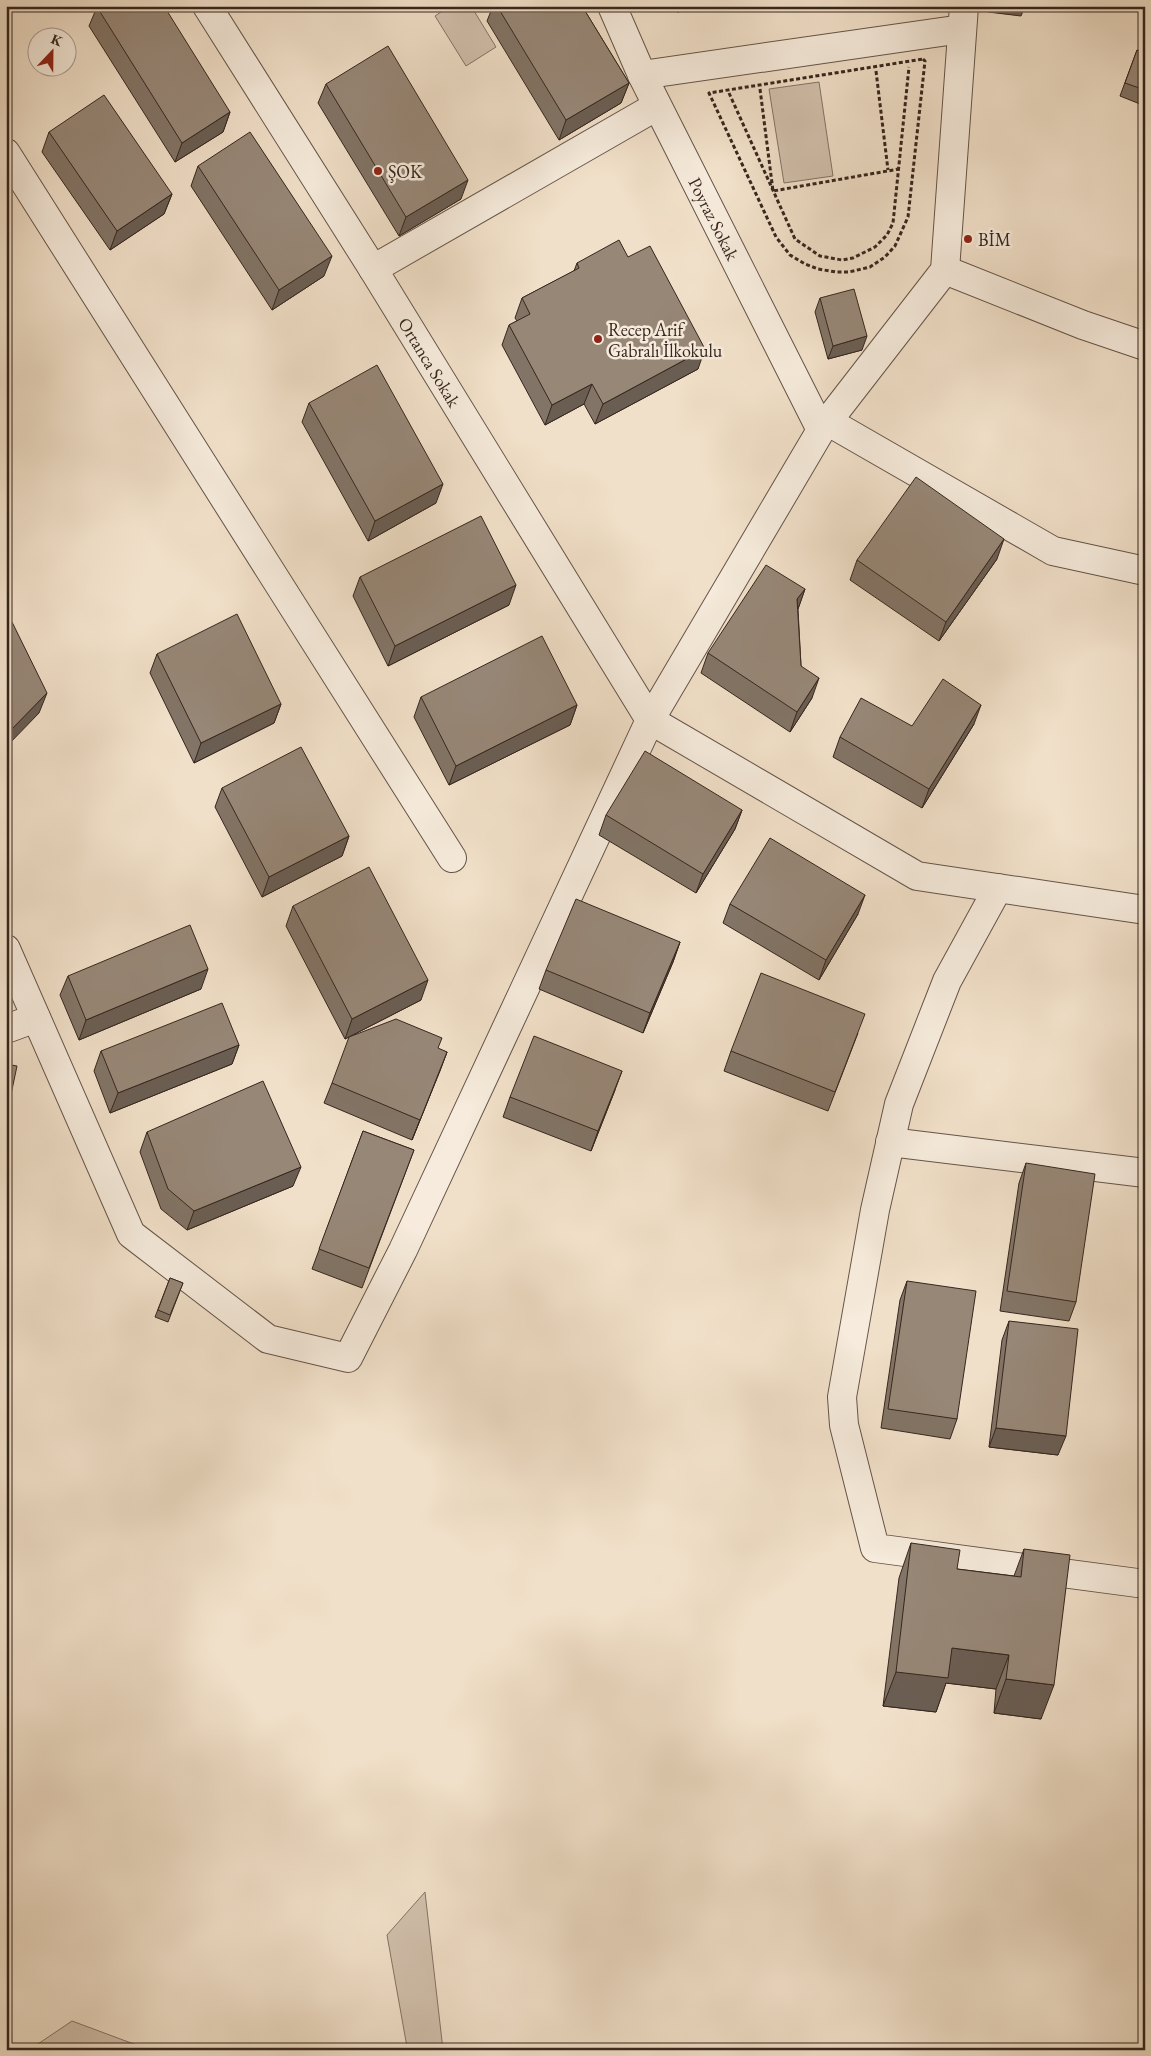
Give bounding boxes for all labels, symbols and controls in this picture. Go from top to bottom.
north arrow [28,28,78,78]
text: K [49,30,65,50]
place label: ŞOK [388,160,423,183]
marker: ŞOK [372,165,384,177]
street label: Poyraz Sokak [684,173,745,264]
place label: BİM [978,228,1011,251]
marker: BİM [962,233,974,245]
street label: Ortanca Sokak [394,313,467,411]
place label: Recep Arif Gabralı İlkokulu [608,318,723,362]
marker: Recep Arif Gabralı İlkokulu [592,333,604,345]

